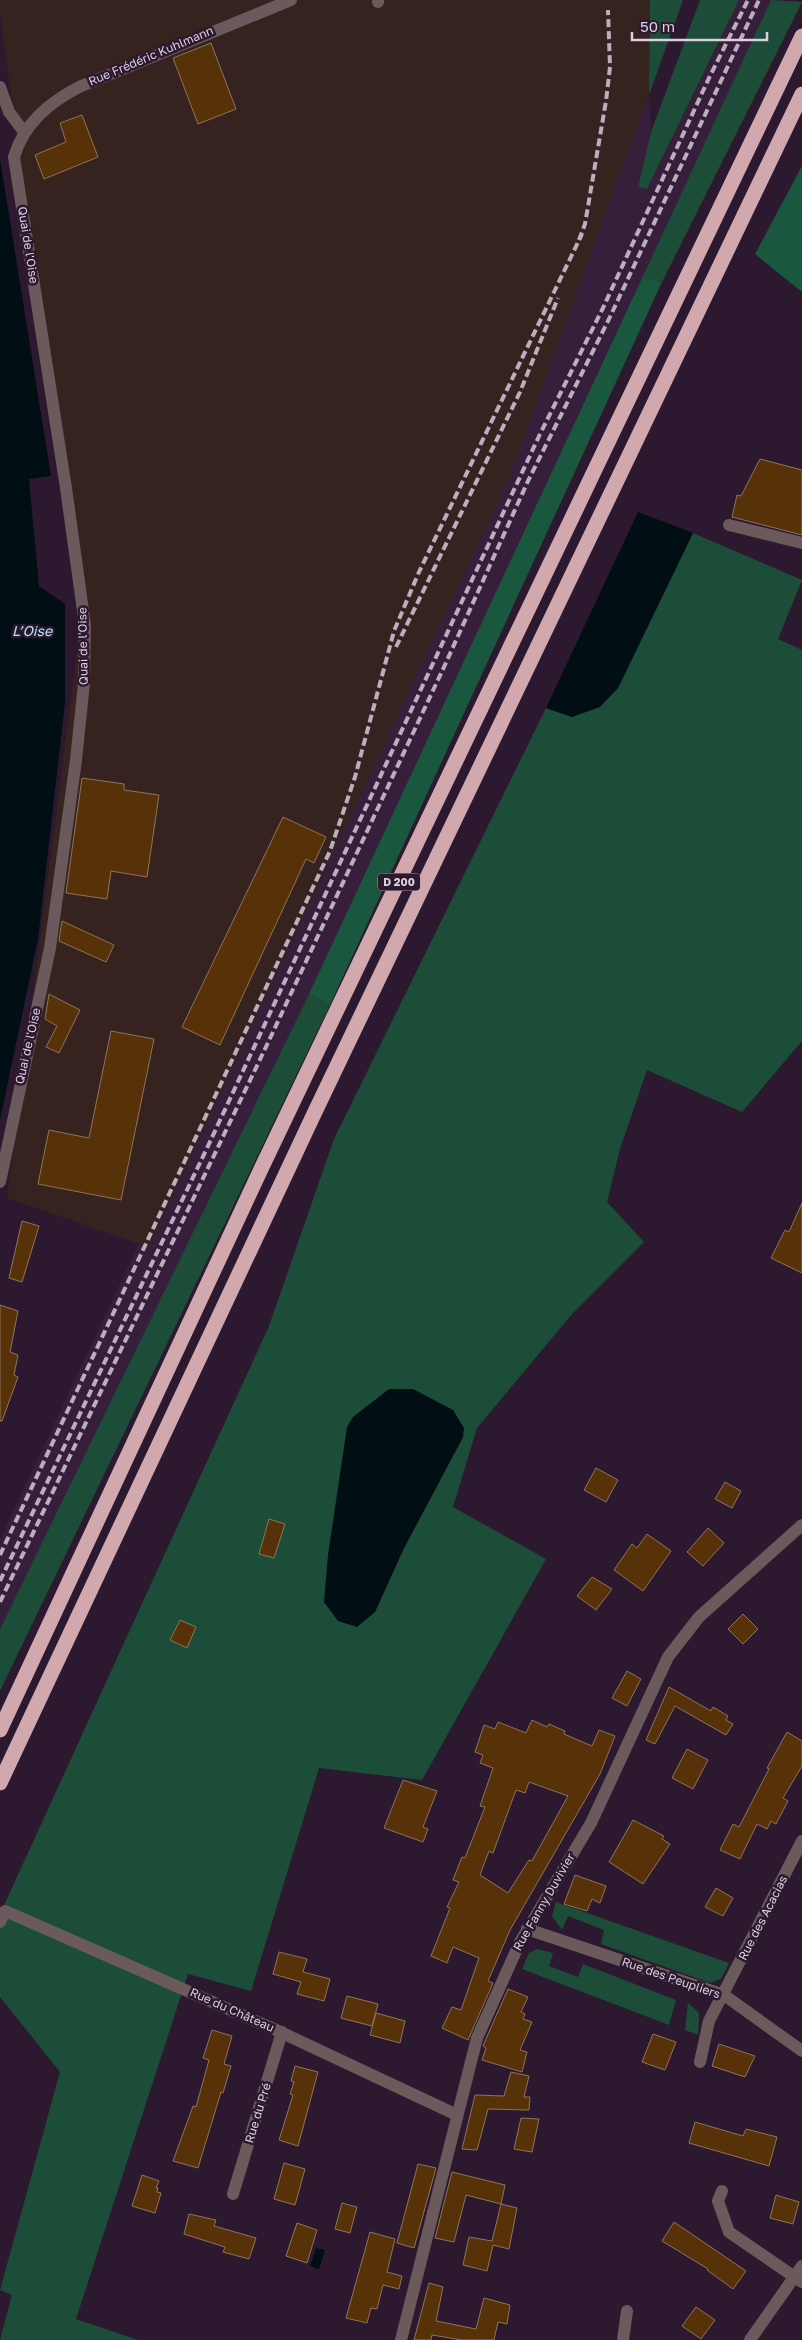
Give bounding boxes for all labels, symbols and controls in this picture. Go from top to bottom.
scale bar [632,10,767,42]
text: 50 m [640,17,675,35]
street label: Rue Frédéric Kuhlmann [86,22,216,89]
street label: Quai de l'Oise [15,205,42,285]
street label: Quai de l'Oise [74,607,91,685]
water label: L’Oise [12,622,53,639]
road number: D 200 [378,874,420,890]
street label: Quai de l'Oise [11,1006,44,1086]
street label: Rue Fanny Duvivier [510,1850,578,1953]
street label: Rue des Acacias [735,1873,790,1963]
street label: Rue des Peupliers [620,1954,722,2001]
street label: Rue du Château [188,1984,277,2035]
street label: Rue du Pré [241,2081,274,2145]

